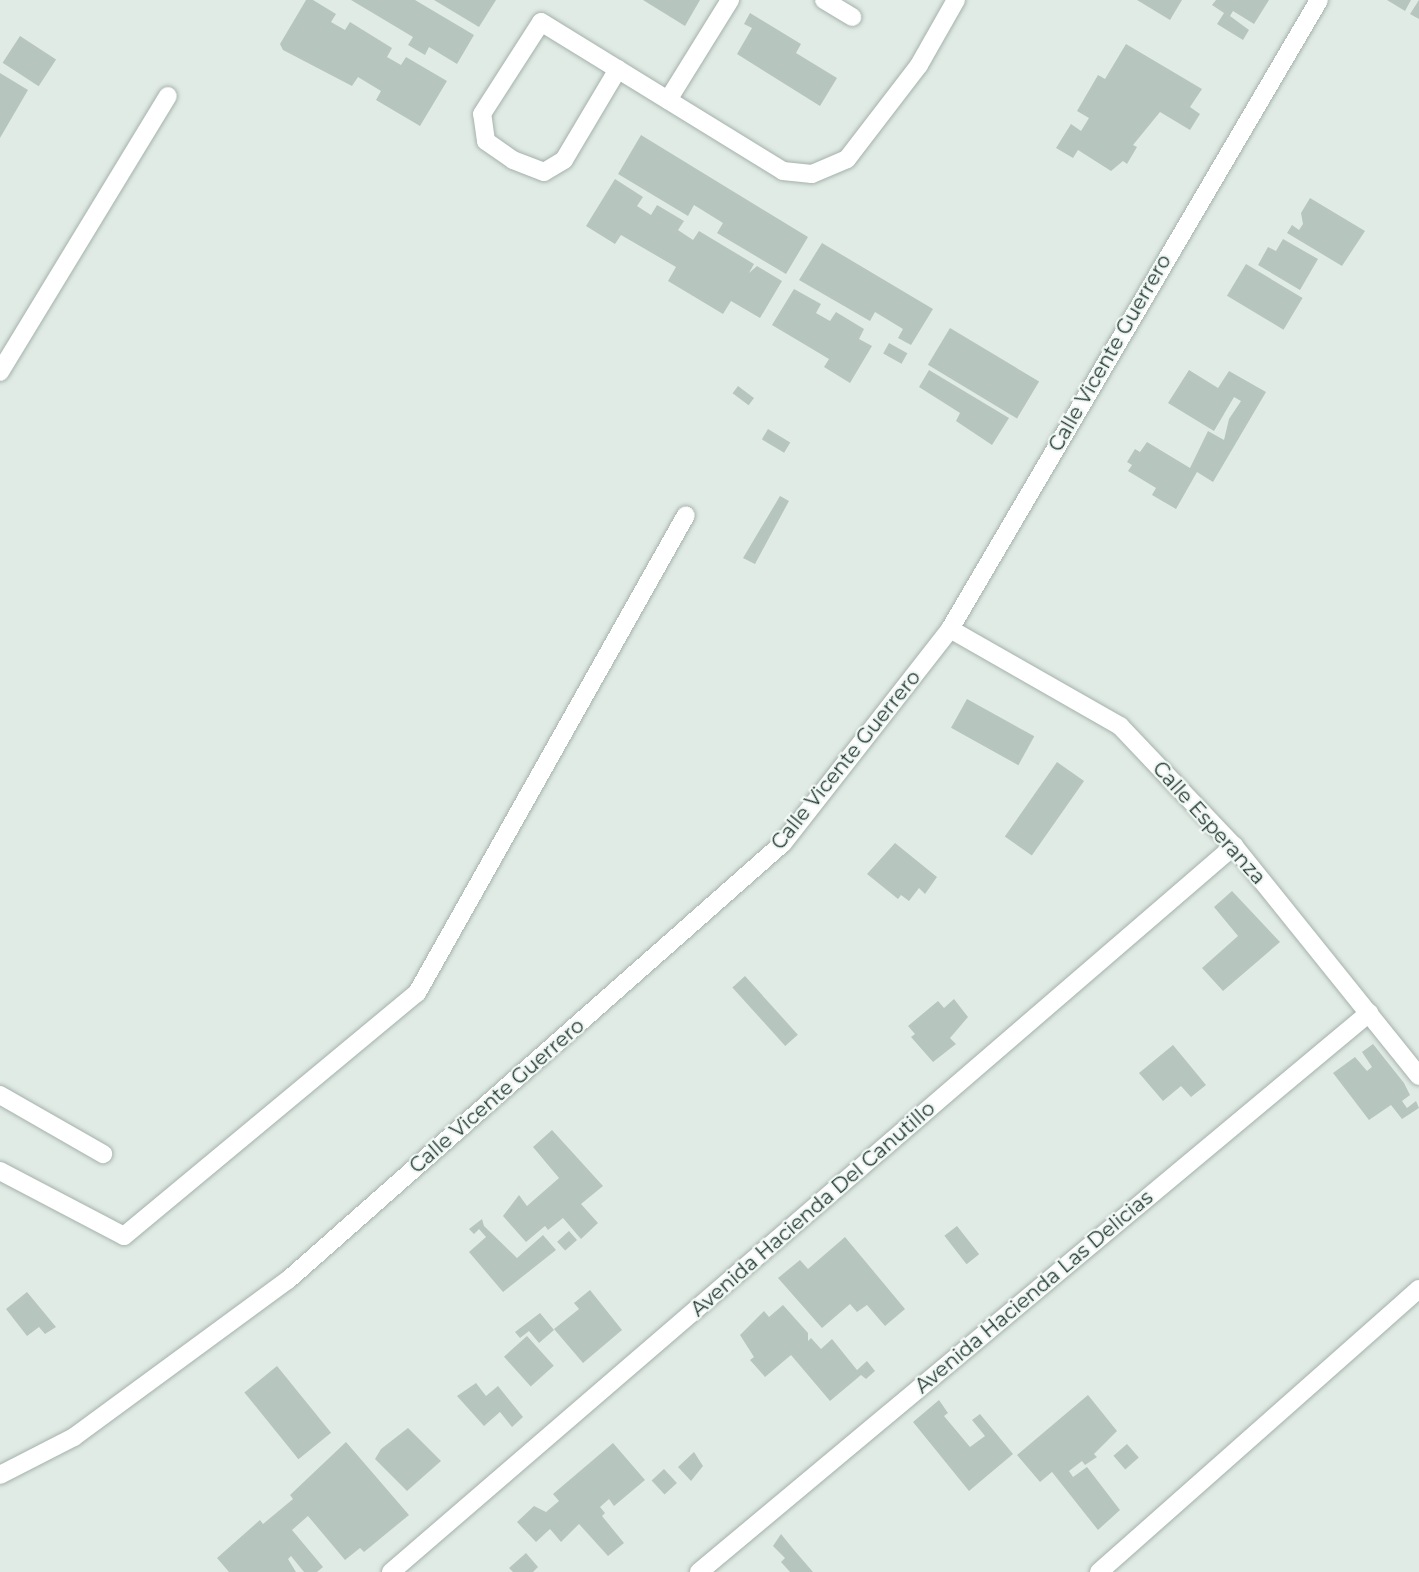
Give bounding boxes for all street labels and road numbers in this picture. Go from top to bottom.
street label: Calle Vicente Guerrero [1044,250,1176,456]
street label: Calle Vicente Guerrero [766,666,926,854]
street label: Calle Esperanza [1148,757,1270,889]
street label: Calle Vicente Guerrero [405,1014,589,1178]
street label: Avenida Hacienda Del Canutillo [686,1096,940,1322]
street label: Avenida Hacienda Las Delicias [910,1186,1158,1398]

